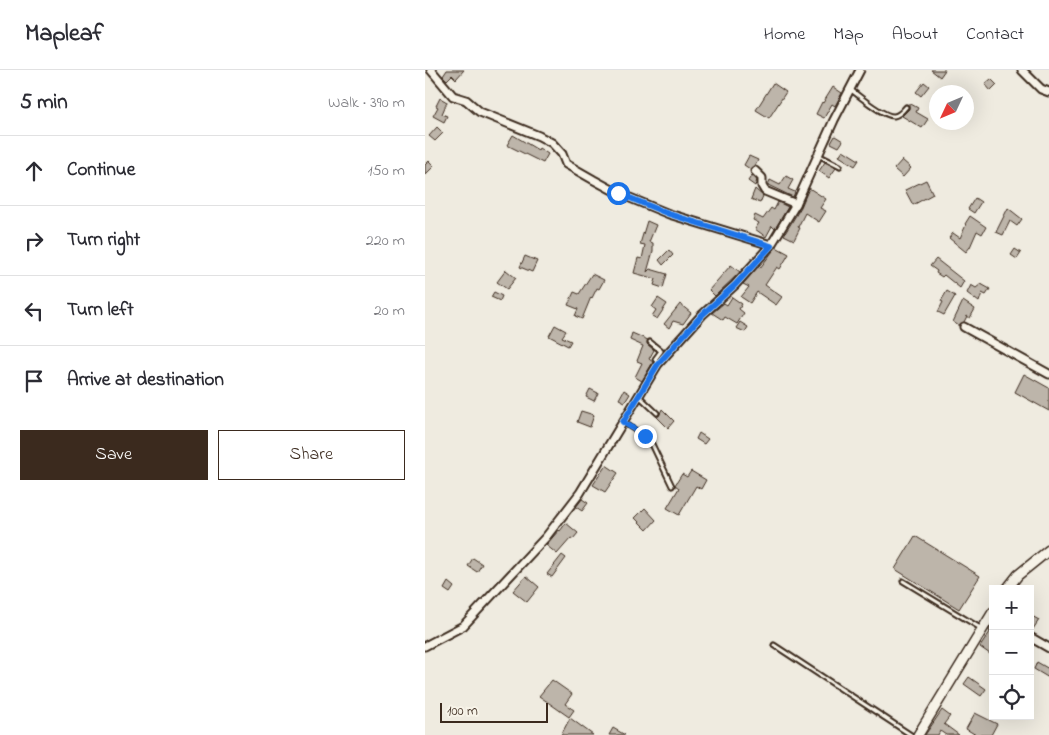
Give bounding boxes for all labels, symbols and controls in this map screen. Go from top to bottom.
text: Mapleaf [25,17,104,52]
text: Home [764,22,805,48]
text: Map [833,22,864,48]
text: About [892,22,938,48]
text: Contact [966,22,1024,48]
north arrow [929,85,974,130]
text: 5 min [20,88,68,118]
text: Walk · 390 m [328,91,405,115]
icon: ahead [20,157,48,185]
text: Continue [67,157,135,184]
text: 150 m [367,159,405,183]
route start [607,182,630,205]
icon: right [20,227,48,255]
text: Turn right [67,227,140,254]
text: 220 m [366,229,405,253]
icon: left [20,297,48,325]
text: Turn left [67,297,134,324]
text: 20 m [374,299,405,323]
icon: arrive [20,367,48,395]
text: Arrive at destination [67,367,224,394]
route end [634,425,657,448]
button: Save [20,430,208,480]
button: Share [218,430,405,480]
map controls [989,585,1034,720]
button: + [989,585,1034,630]
button: − [989,630,1034,675]
button: locate [989,675,1034,720]
scale bar [440,700,547,723]
text: 100 m [447,701,478,722]

